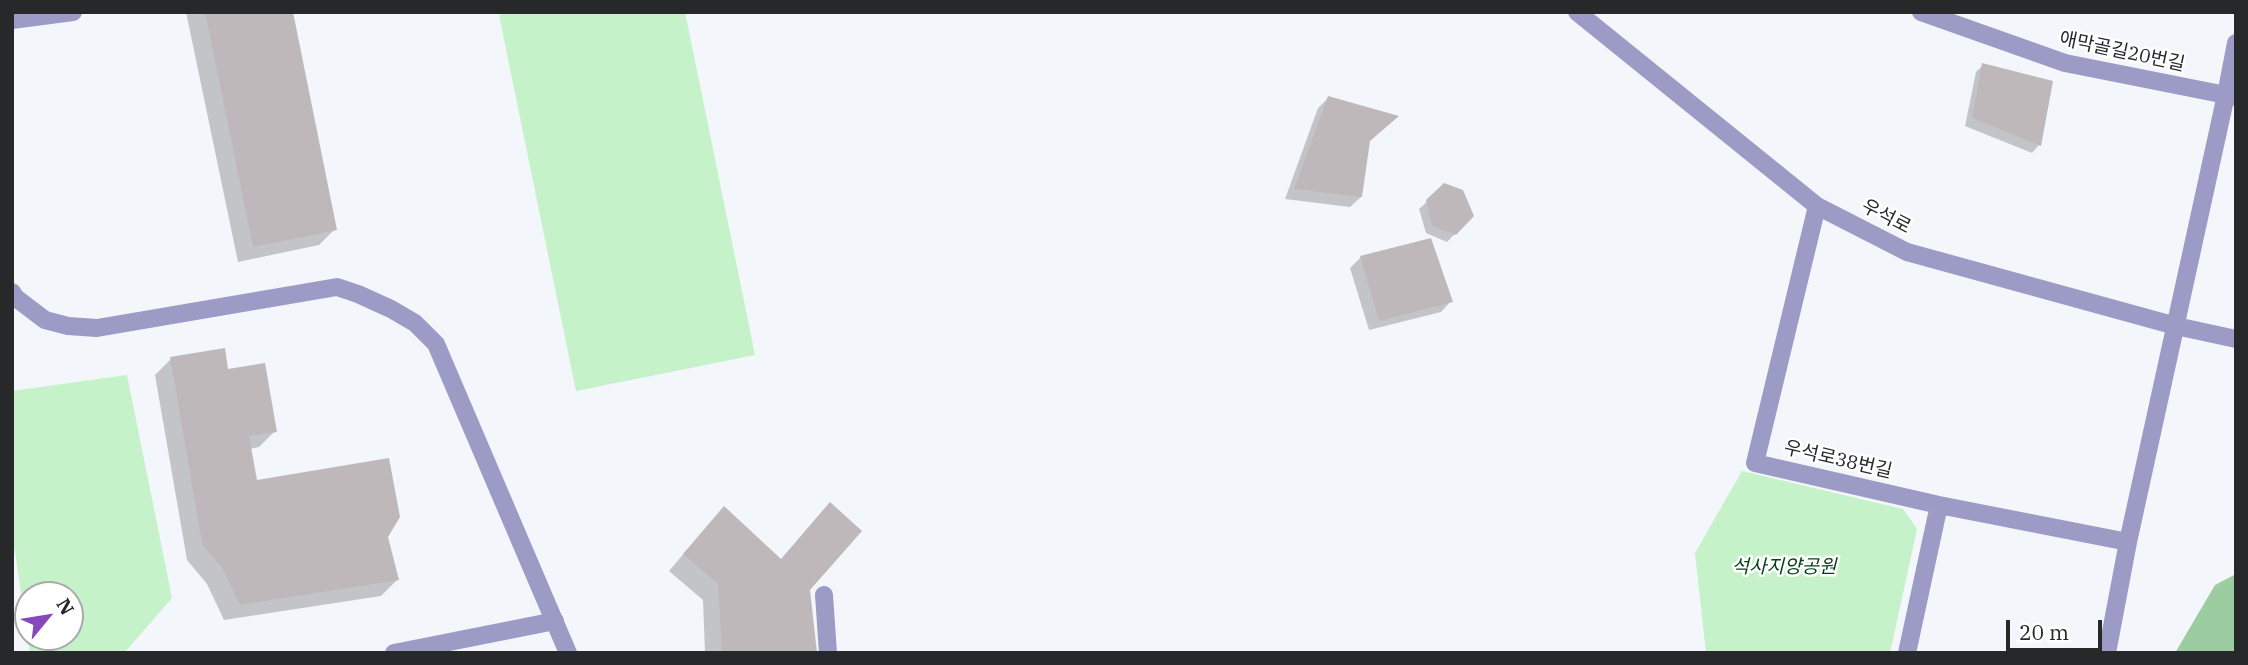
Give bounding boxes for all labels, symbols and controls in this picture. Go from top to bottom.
street label: 애막골길20번길 [2057,28,2187,76]
street label: 우석로 [1857,195,1915,239]
street label: 우석로38번길 [1782,436,1894,484]
park label: 석사지양공원 [1732,557,1836,579]
north arrow [14,581,84,651]
text: N [51,594,80,619]
scale bar [2010,606,2106,650]
text: 20 m [2019,618,2069,646]

